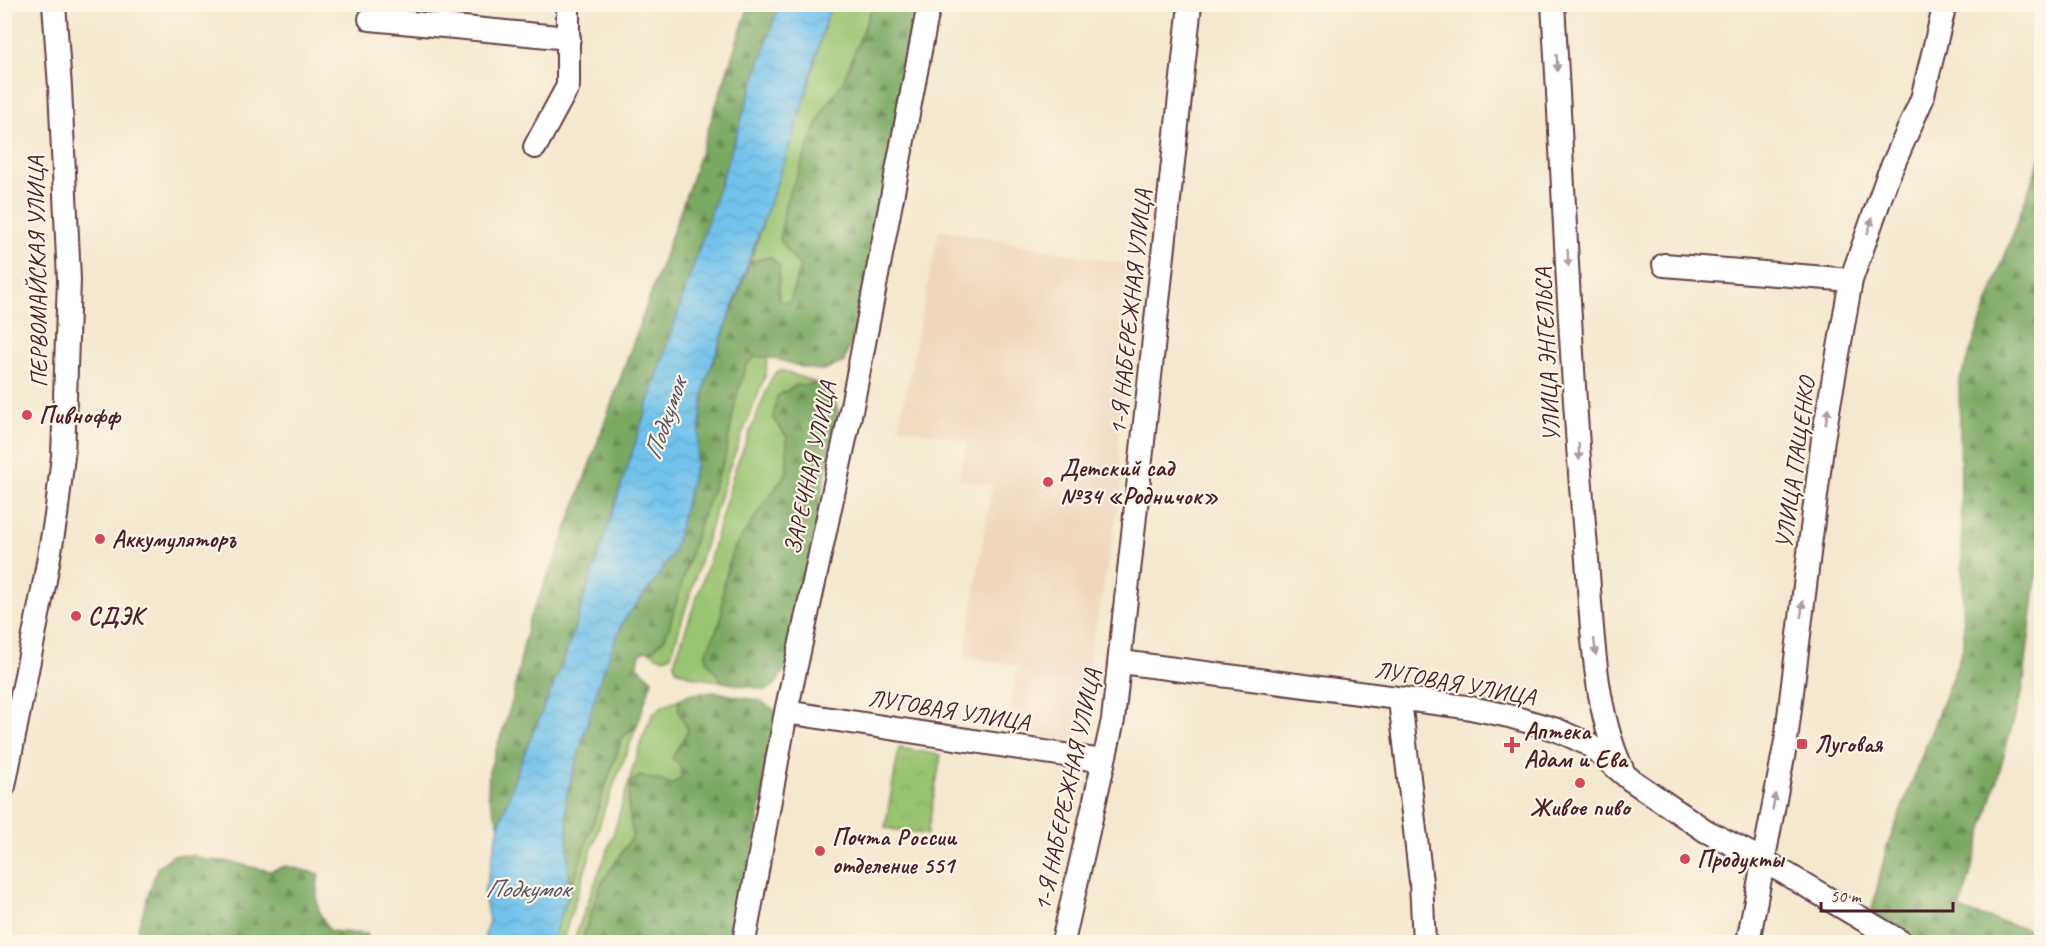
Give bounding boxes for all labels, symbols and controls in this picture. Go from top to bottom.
one-way arrow [1552,53,1561,72]
street label: ПЕРВОМАЙСКАЯ УЛИЦА [20,155,54,388]
street label: 1-Я НАБЕРЕЖНАЯ УЛИЦА [1102,187,1158,436]
one-way arrow [1866,217,1876,235]
one-way arrow [1564,248,1573,267]
street label: УЛИЦА ЭНГЕЛЬСА [1527,266,1567,443]
water label: Подкумок [636,370,696,464]
street label: УЛИЦА ПАЩЕНКО [1768,372,1822,550]
street label: ЗАРЕЧНАЯ УЛИЦА [777,378,843,557]
place label: Пивнофф [39,400,122,430]
one-way arrow [1823,406,1832,425]
marker: Пивнофф [20,408,34,422]
one-way arrow [1574,443,1584,462]
place label: Детский сад №34 «Родничок» [1060,453,1218,511]
marker: Детский сад №34 «Родничок» [1041,475,1055,489]
place label: Аккумуляторъ [112,524,237,554]
marker: Аккумуляторъ [93,532,107,546]
one-way arrow [1797,600,1807,619]
place label: СДЭК [88,601,148,631]
marker: СДЭК [69,609,83,623]
one-way arrow [1590,637,1600,656]
street label: ЛУГОВАЯ УЛИЦА [1372,654,1538,712]
street label: 1-Я НАБЕРЕЖНАЯ УЛИЦА [1027,665,1108,914]
street label: ЛУГОВАЯ УЛИЦА [866,682,1032,738]
place label: Аптека Адам и Ева [1524,716,1630,774]
place label: Луговая [1814,729,1883,759]
marker: Луговая [1795,737,1809,751]
marker: Аптека Адам и Ева [1505,738,1519,752]
marker: Живое пиво [1573,776,1587,790]
place label: Живое пиво [1530,792,1632,822]
one-way arrow [1770,792,1779,811]
place label: Почта России отделение 551 [832,822,958,880]
marker: Почта России отделение 551 [813,844,827,858]
place label: Продукты [1697,844,1785,874]
marker: Продукты [1678,852,1692,866]
water label: Подкумок [485,872,574,905]
scale bar [1821,875,1953,913]
text: 50 m [1830,885,1863,907]

